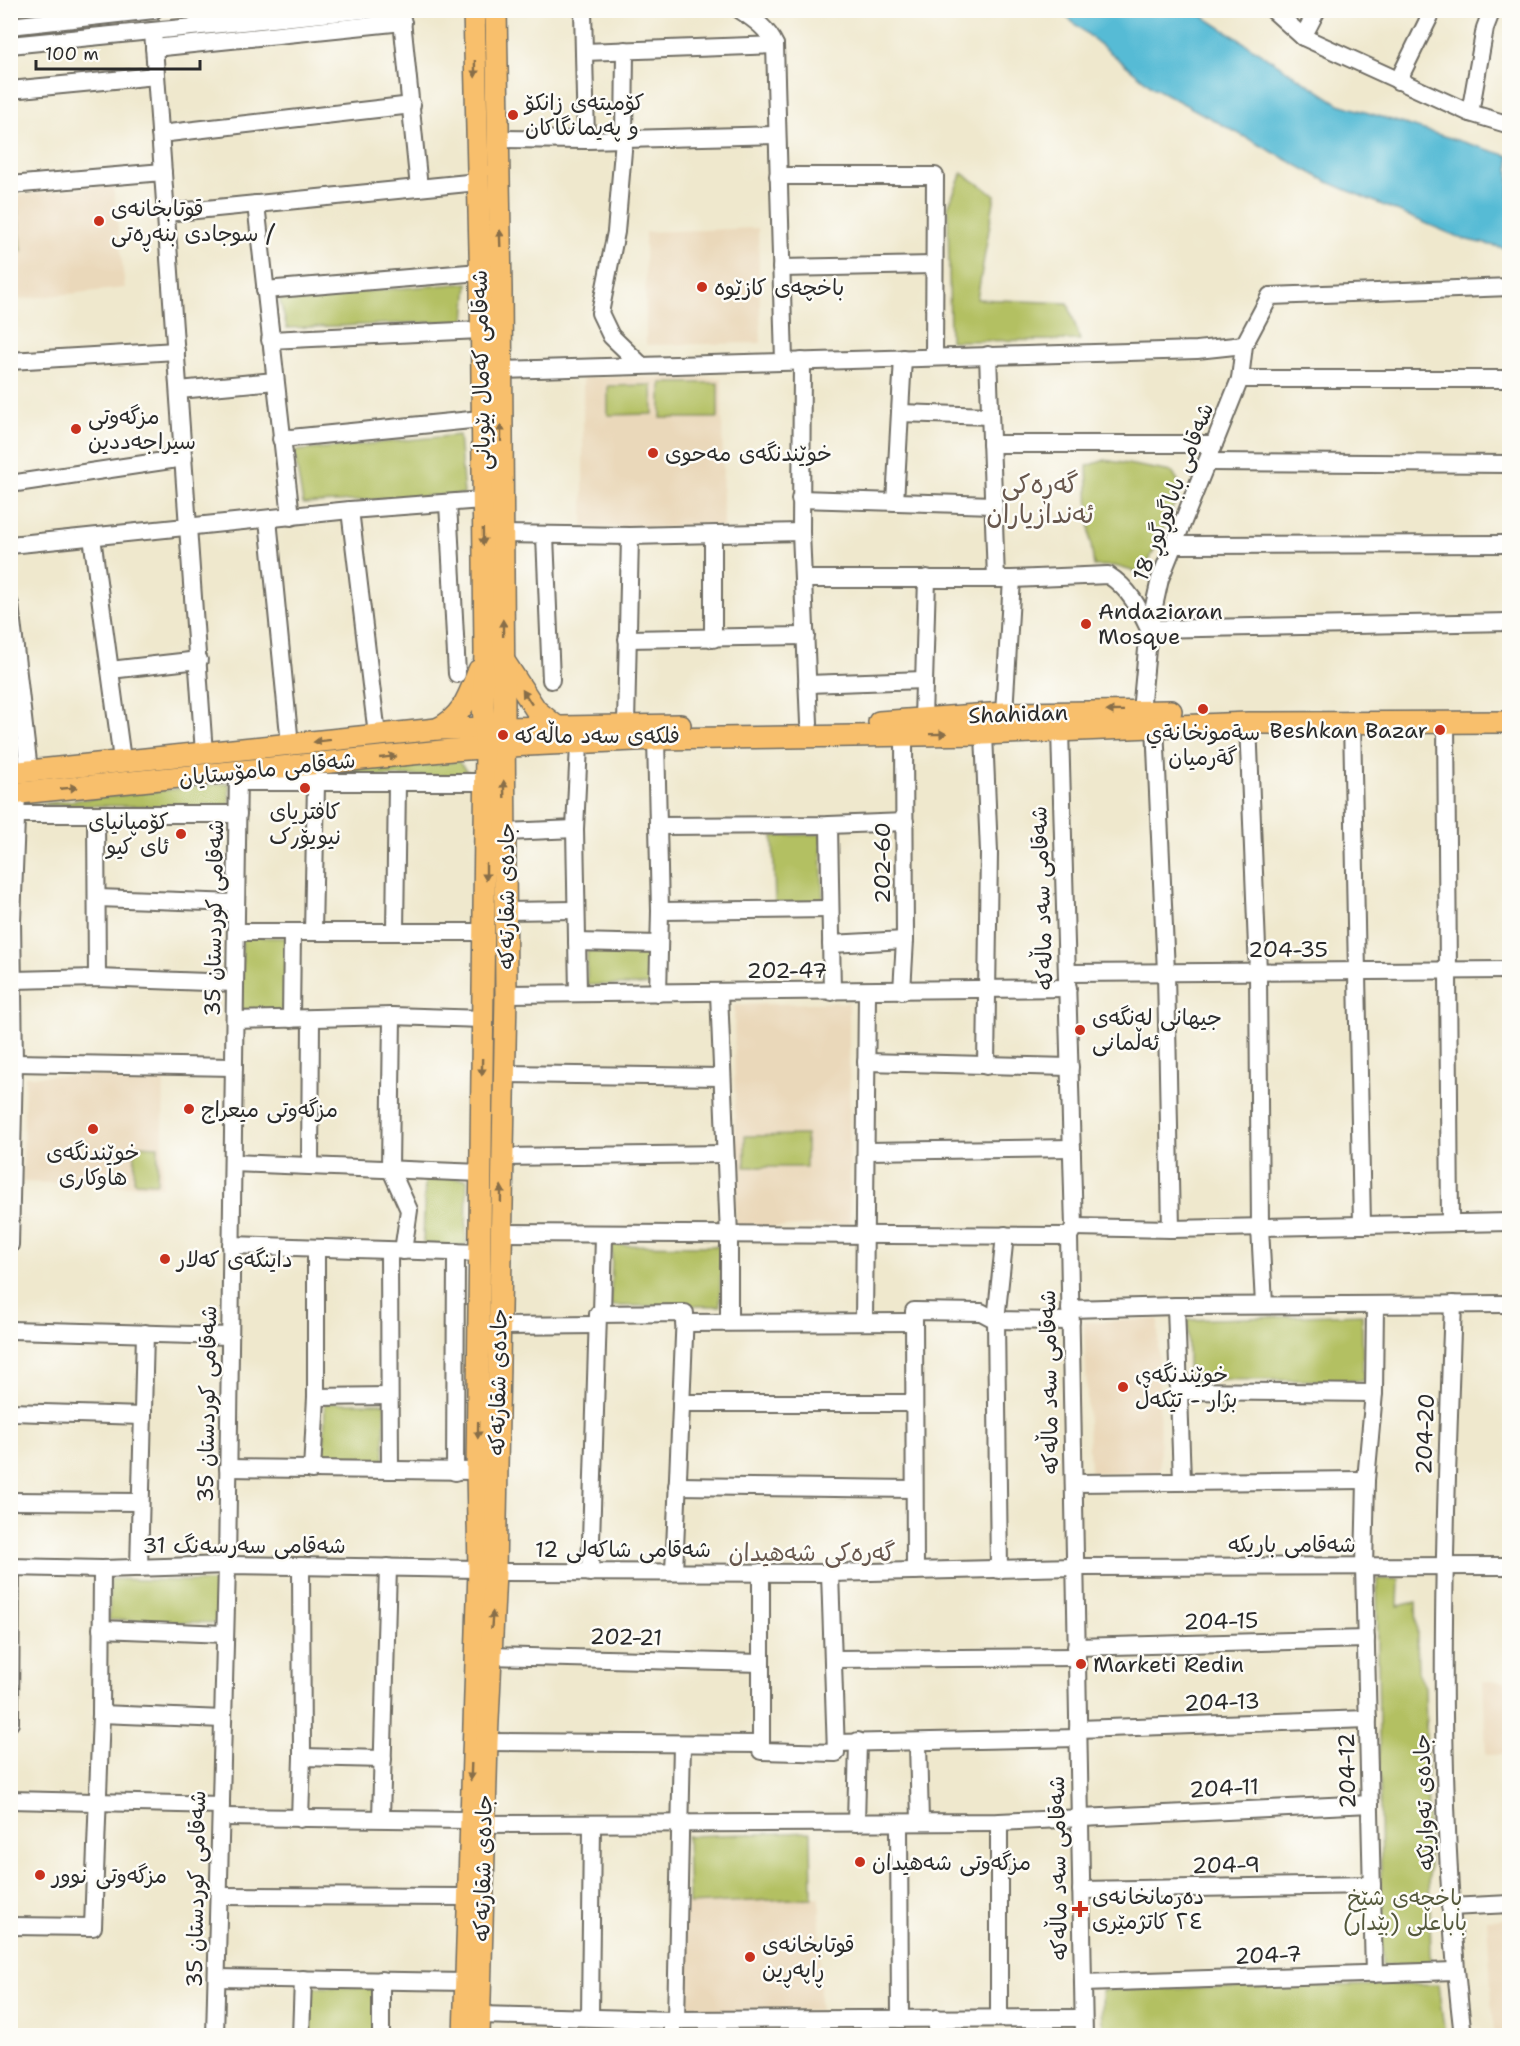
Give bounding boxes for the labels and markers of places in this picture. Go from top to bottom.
place label: کۆمیتەی زانکۆ و پەیمانگاکان [523,88,644,142]
marker: کۆمیتەی زانکۆ و پەیمانگاکان [506,108,520,122]
place label: قوتابخانەی سوجادی بنەڕەتی / [111,194,276,252]
marker: قوتابخانەی سوجادی بنەڕەتی / [92,214,106,228]
place label: باخچەی کازێوە [714,273,844,302]
marker: باخچەی کازێوە [695,280,709,294]
place label: مزگەوتی سیراجەددین [88,402,196,456]
marker: مزگەوتی سیراجەددین [69,422,83,436]
place label: خوێندنگەی مەحوی [665,439,832,468]
marker: خوێندنگەی مەحوی [646,446,660,460]
place label: Andaziaran Mosque [1098,597,1223,651]
marker: Andaziaran Mosque [1079,617,1093,631]
marker: سةمونخانةي گةرميان [1196,702,1210,716]
place label: Beshkan Bazar [1270,716,1428,745]
place label: سةمونخانةي گةرميان [1146,718,1260,772]
place label: فلکەی سەد ماڵەکە [515,720,680,750]
marker: Beshkan Bazar [1433,723,1447,737]
marker: فلکەی سەد ماڵەکە [496,728,510,742]
marker: کافتریای نیویۆرک [298,781,312,795]
place label: کافتریای نیویۆرک [269,797,341,851]
place label: کۆمپانیای ئای کیو [88,807,169,861]
marker: کۆمپانیای ئای کیو [174,827,188,841]
place label: جیهانی لەنگەی ئەڵمانی [1092,1003,1222,1057]
marker: جیهانی لەنگەی ئەڵمانی [1073,1023,1087,1037]
place label: مزگەوتی میعراج [201,1095,338,1124]
marker: مزگەوتی میعراج [182,1102,196,1116]
marker: خوێندنگەی هاوکاری [86,1122,100,1136]
place label: خوێندنگەی هاوکاری [46,1138,140,1192]
place label: داینگەی کەلار [175,1245,293,1274]
marker: داینگەی کەلار [158,1252,172,1266]
place label: خوێندنگەی بژار - تێکەڵ [1135,1360,1237,1414]
marker: خوێندنگەی بژار - تێکەڵ [1116,1380,1130,1394]
place label: Marketi Redin [1093,1650,1244,1679]
marker: Marketi Redin [1074,1657,1088,1671]
place label: مزگەوتی شەهیدان [872,1848,1031,1877]
marker: مزگەوتی شەهیدان [853,1855,867,1869]
place label: مزگەوتی نوور [50,1861,167,1890]
marker: مزگەوتی نوور [33,1868,47,1882]
place label: دەرمانخانەی ٢٤ کاتژمێری [1092,1882,1204,1936]
marker: دەرمانخانەی ٢٤ کاتژمێری [1073,1902,1087,1916]
place label: قوتابخانەی ڕاپەڕین [762,1930,855,1988]
marker: قوتابخانەی ڕاپەڕین [743,1950,757,1964]

